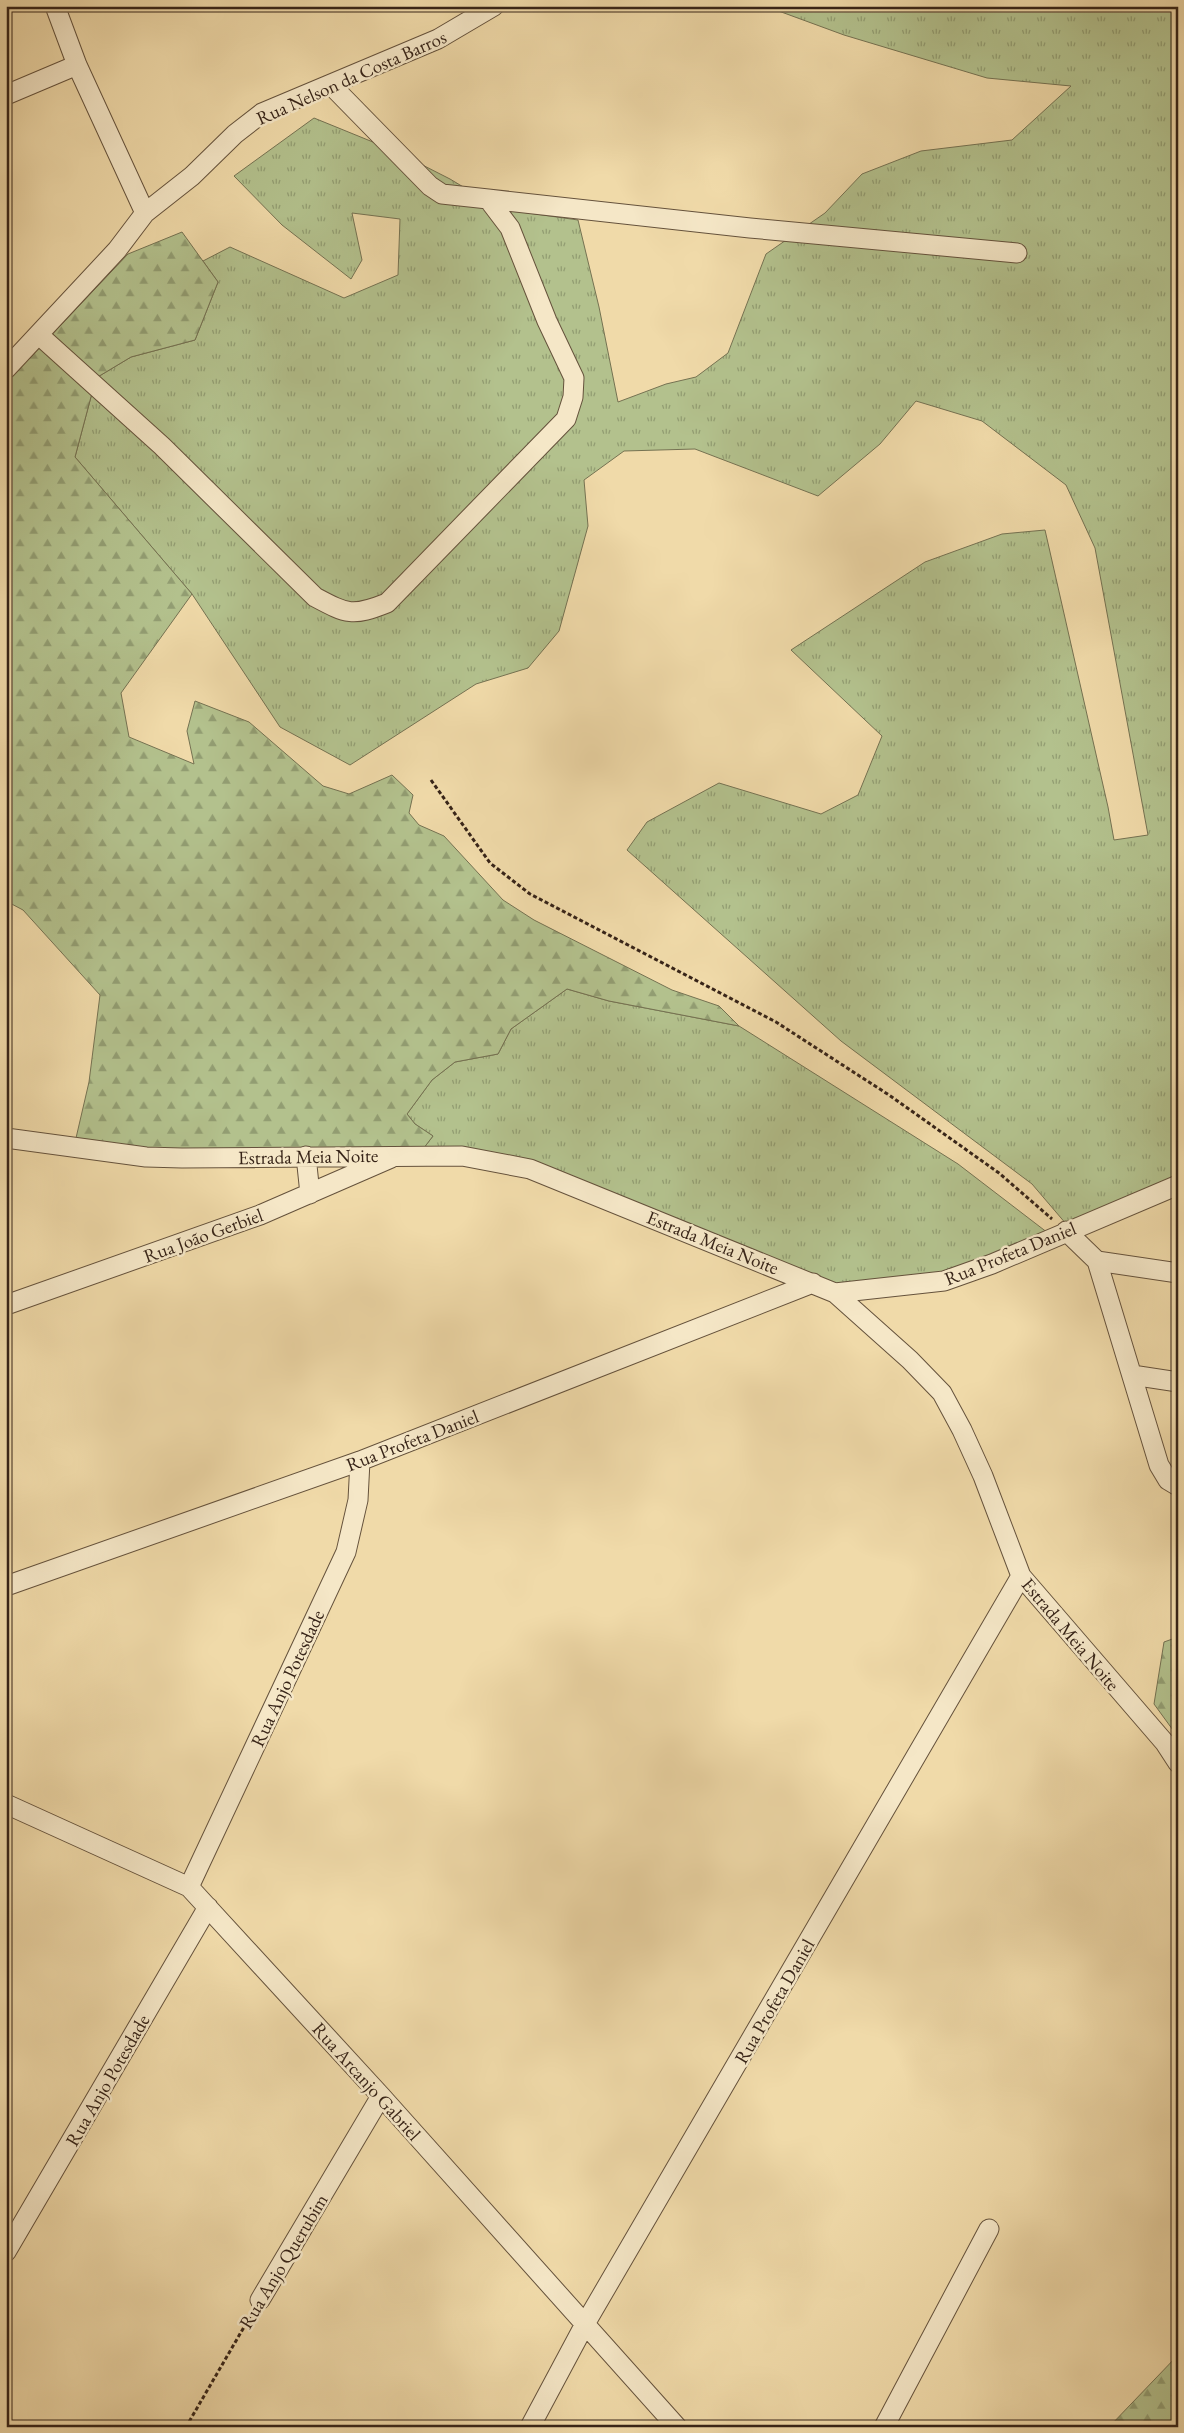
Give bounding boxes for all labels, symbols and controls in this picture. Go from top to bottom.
street label: Rua Nelson da Costa Barros [252,24,450,131]
street label: Estrada Meia Noite [238,1143,378,1170]
street label: Rua João Gerbiel [140,1202,267,1269]
street label: Estrada Meia Noite [643,1205,783,1280]
street label: Rua Profeta Daniel [941,1215,1080,1291]
street label: Rua Profeta Daniel [342,1404,482,1477]
street label: Estrada Meia Noite [1016,1573,1125,1696]
street label: Rua Anjo Potesdade [245,1606,330,1751]
street label: Rua Profeta Daniel [729,1934,820,2068]
street label: Rua Anjo Potesdade [60,2010,155,2151]
street label: Rua Arcanjo Gabriel [307,2017,427,2146]
street label: Rua Anjo Querubim [233,2189,334,2333]

